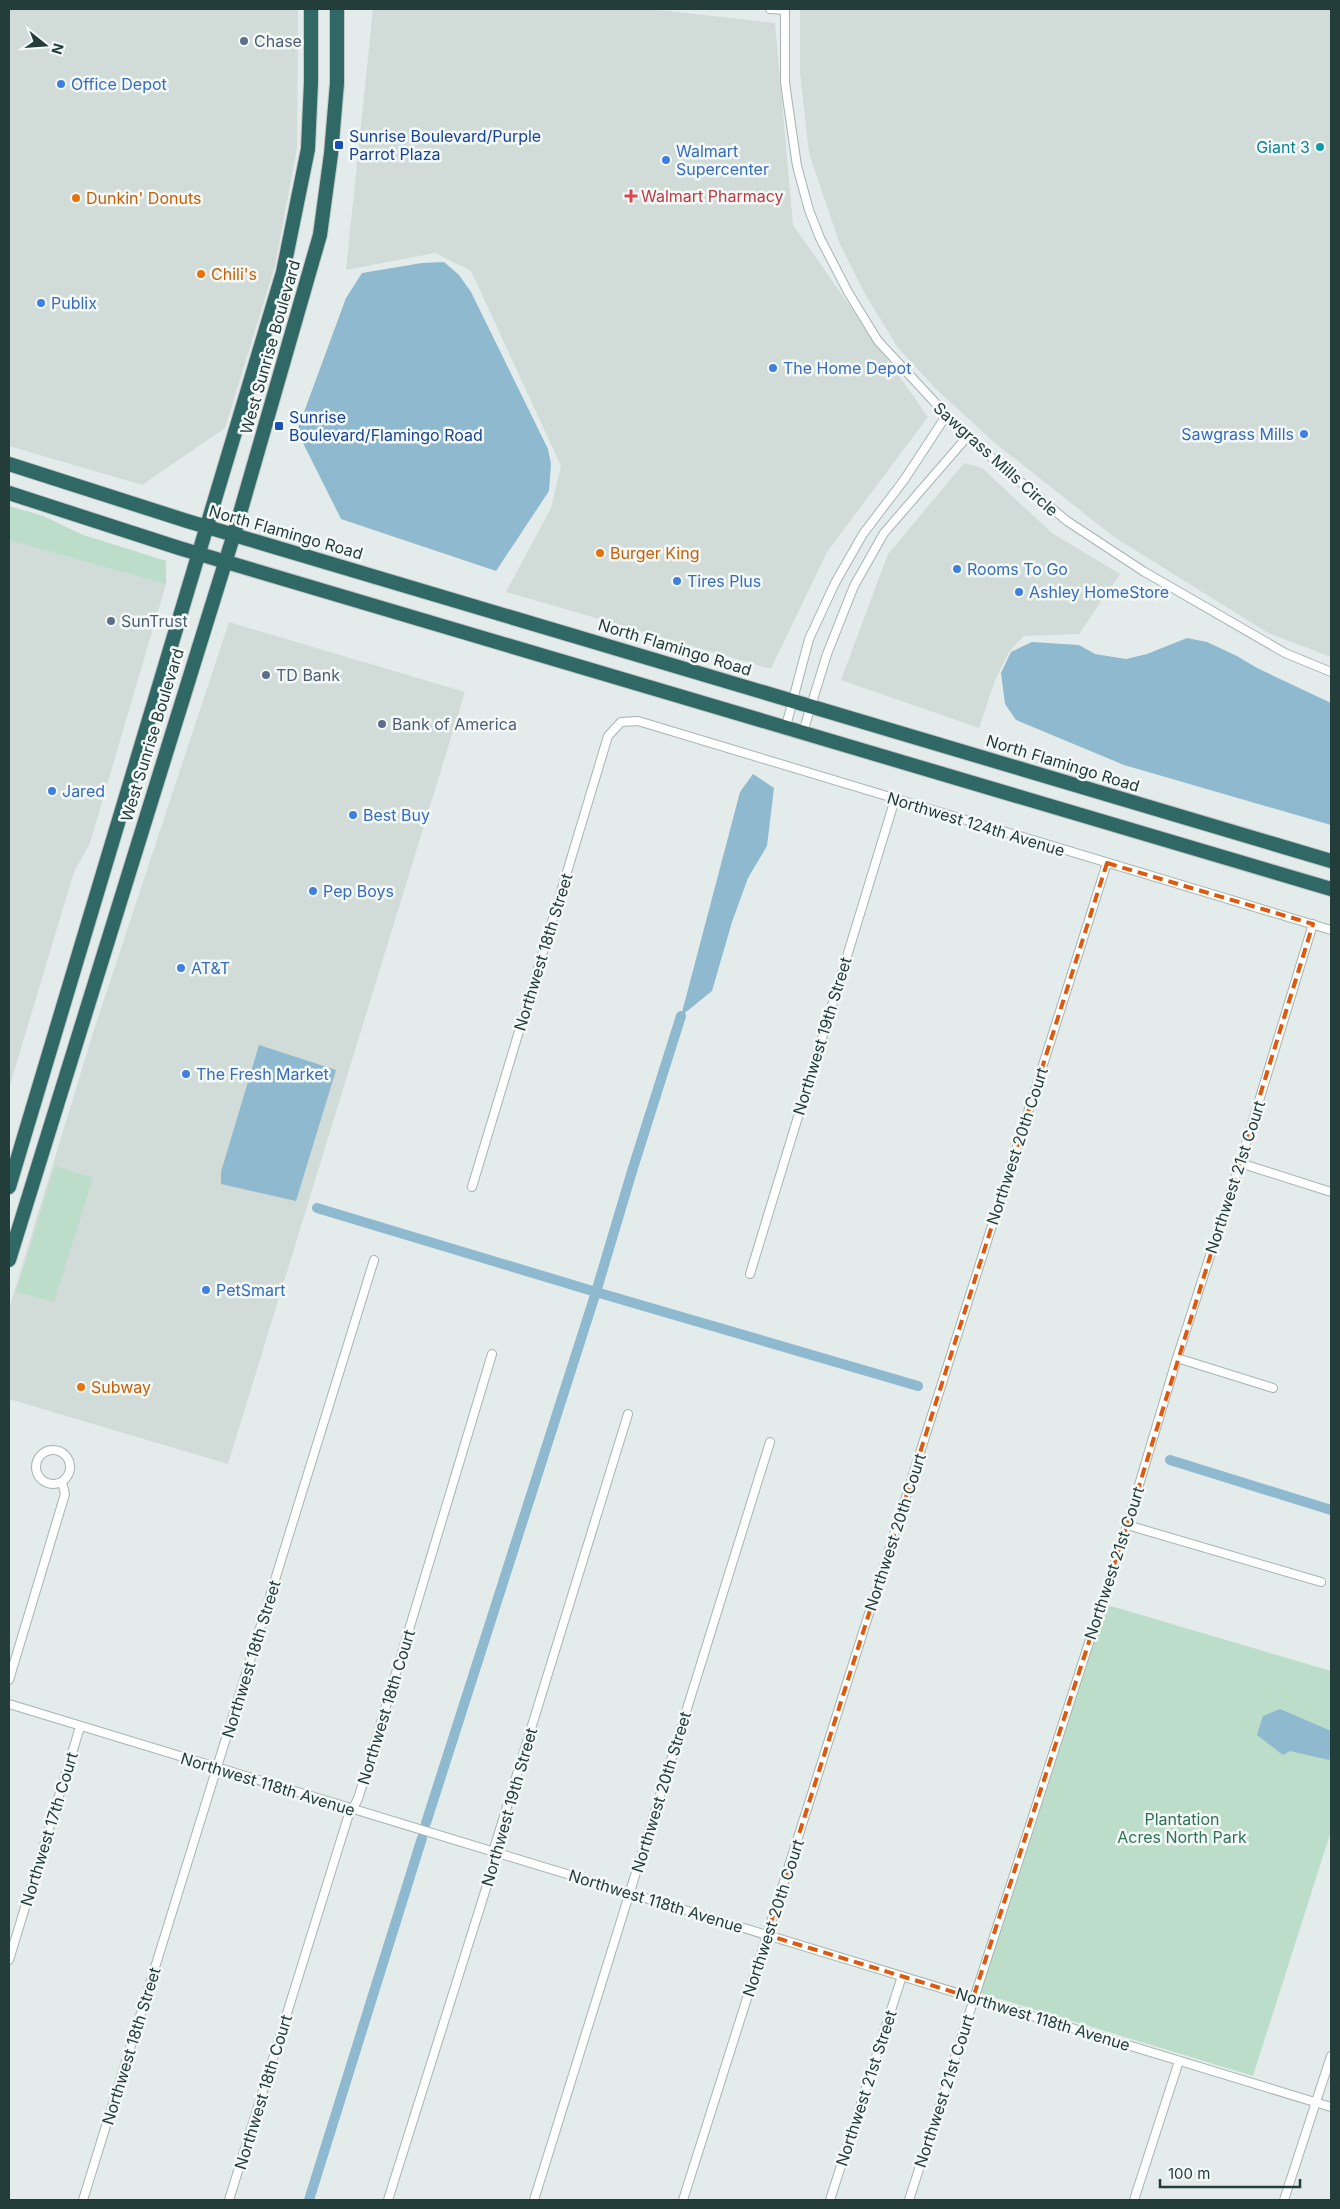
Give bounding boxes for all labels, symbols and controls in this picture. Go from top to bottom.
north arrow [20,20,70,70]
place label: Chase [254,31,302,51]
marker: Chase [238,35,250,47]
text: N [48,41,68,57]
place label: Office Depot [71,74,167,94]
marker: Office Depot [55,78,67,90]
place label: Sunrise Boulevard/Purple Parrot Plaza [349,126,541,164]
place label: Giant 3 [1256,137,1310,157]
marker: Sunrise Boulevard/Purple Parrot Plaza [333,139,345,151]
place label: Walmart Supercenter [676,141,769,179]
marker: Giant 3 [1314,141,1326,153]
marker: Walmart Supercenter [660,154,672,166]
place label: Walmart Pharmacy [641,186,784,206]
place label: Dunkin' Donuts [86,188,201,208]
marker: Walmart Pharmacy [625,190,637,202]
marker: Dunkin' Donuts [70,192,82,204]
street label: West Sunrise Boulevard [236,258,304,436]
place label: Chili's [211,264,257,284]
marker: Chili's [195,268,207,280]
place label: Publix [51,293,97,313]
marker: Publix [35,297,47,309]
place label: The Home Depot [783,358,911,378]
marker: The Home Depot [767,362,779,374]
street label: Sawgrass Mills Circle [930,398,1062,520]
place label: Sunrise Boulevard/Flamingo Road [289,407,483,445]
marker: Sunrise Boulevard/Flamingo Road [273,420,285,432]
place label: Sawgrass Mills [1181,424,1294,444]
marker: Sawgrass Mills [1298,428,1310,440]
street label: North Flamingo Road [207,500,365,564]
place label: Burger King [610,543,700,563]
marker: Burger King [594,547,606,559]
place label: Rooms To Go [967,559,1068,579]
marker: Rooms To Go [951,563,963,575]
place label: Tires Plus [687,571,761,591]
marker: Tires Plus [671,575,683,587]
place label: Ashley HomeStore [1029,582,1169,602]
marker: Ashley HomeStore [1013,586,1025,598]
place label: SunTrust [121,611,188,631]
street label: North Flamingo Road [596,614,754,680]
marker: SunTrust [105,615,117,627]
street label: West Sunrise Boulevard [116,646,188,824]
place label: TD Bank [276,665,340,685]
marker: TD Bank [260,669,272,681]
place label: Bank of America [392,714,517,734]
marker: Bank of America [376,718,388,730]
street label: North Flamingo Road [984,730,1142,796]
place label: Jared [62,781,105,801]
marker: Jared [46,785,58,797]
street label: Northwest 124th Avenue [885,787,1067,861]
place label: Best Buy [363,805,430,825]
marker: Best Buy [347,809,359,821]
street label: Northwest 18th Street [510,871,576,1033]
place label: Pep Boys [323,881,394,901]
marker: Pep Boys [307,885,319,897]
street label: Northwest 19th Street [788,955,856,1117]
place label: AT&T [191,958,230,978]
marker: AT&T [175,962,187,974]
place label: The Fresh Market [196,1064,329,1084]
street label: Northwest 20th Court [982,1065,1052,1227]
marker: The Fresh Market [180,1068,192,1080]
street label: Northwest 21st Court [1201,1098,1269,1256]
place label: PetSmart [216,1280,285,1300]
marker: PetSmart [200,1284,212,1296]
place label: Subway [91,1377,151,1397]
marker: Subway [75,1381,87,1393]
street label: Northwest 20th Court [860,1451,930,1613]
street label: Northwest 21st Court [1080,1484,1148,1642]
street label: Northwest 18th Street [218,1578,284,1740]
street label: Northwest 18th Court [353,1627,419,1787]
street label: Northwest 20th Street [627,1709,695,1875]
street label: Northwest 19th Street [477,1725,541,1889]
street label: Northwest 118th Avenue [178,1748,358,1820]
street label: Northwest 17th Court [16,1750,82,1908]
park label: Plantation Acres North Park [1117,1809,1247,1847]
street label: Northwest 20th Court [738,1837,808,1999]
street label: Northwest 118th Avenue [566,1865,746,1937]
street label: Northwest 18th Street [98,1965,164,2127]
street label: Northwest 118th Avenue [953,1983,1133,2055]
street label: Northwest 21st Street [831,2008,901,2168]
street label: Northwest 18th Court [230,2012,296,2172]
street label: Northwest 21st Court [910,2012,978,2170]
scale bar [1160,2156,1300,2188]
text: 100 m [1168,2164,1210,2183]

